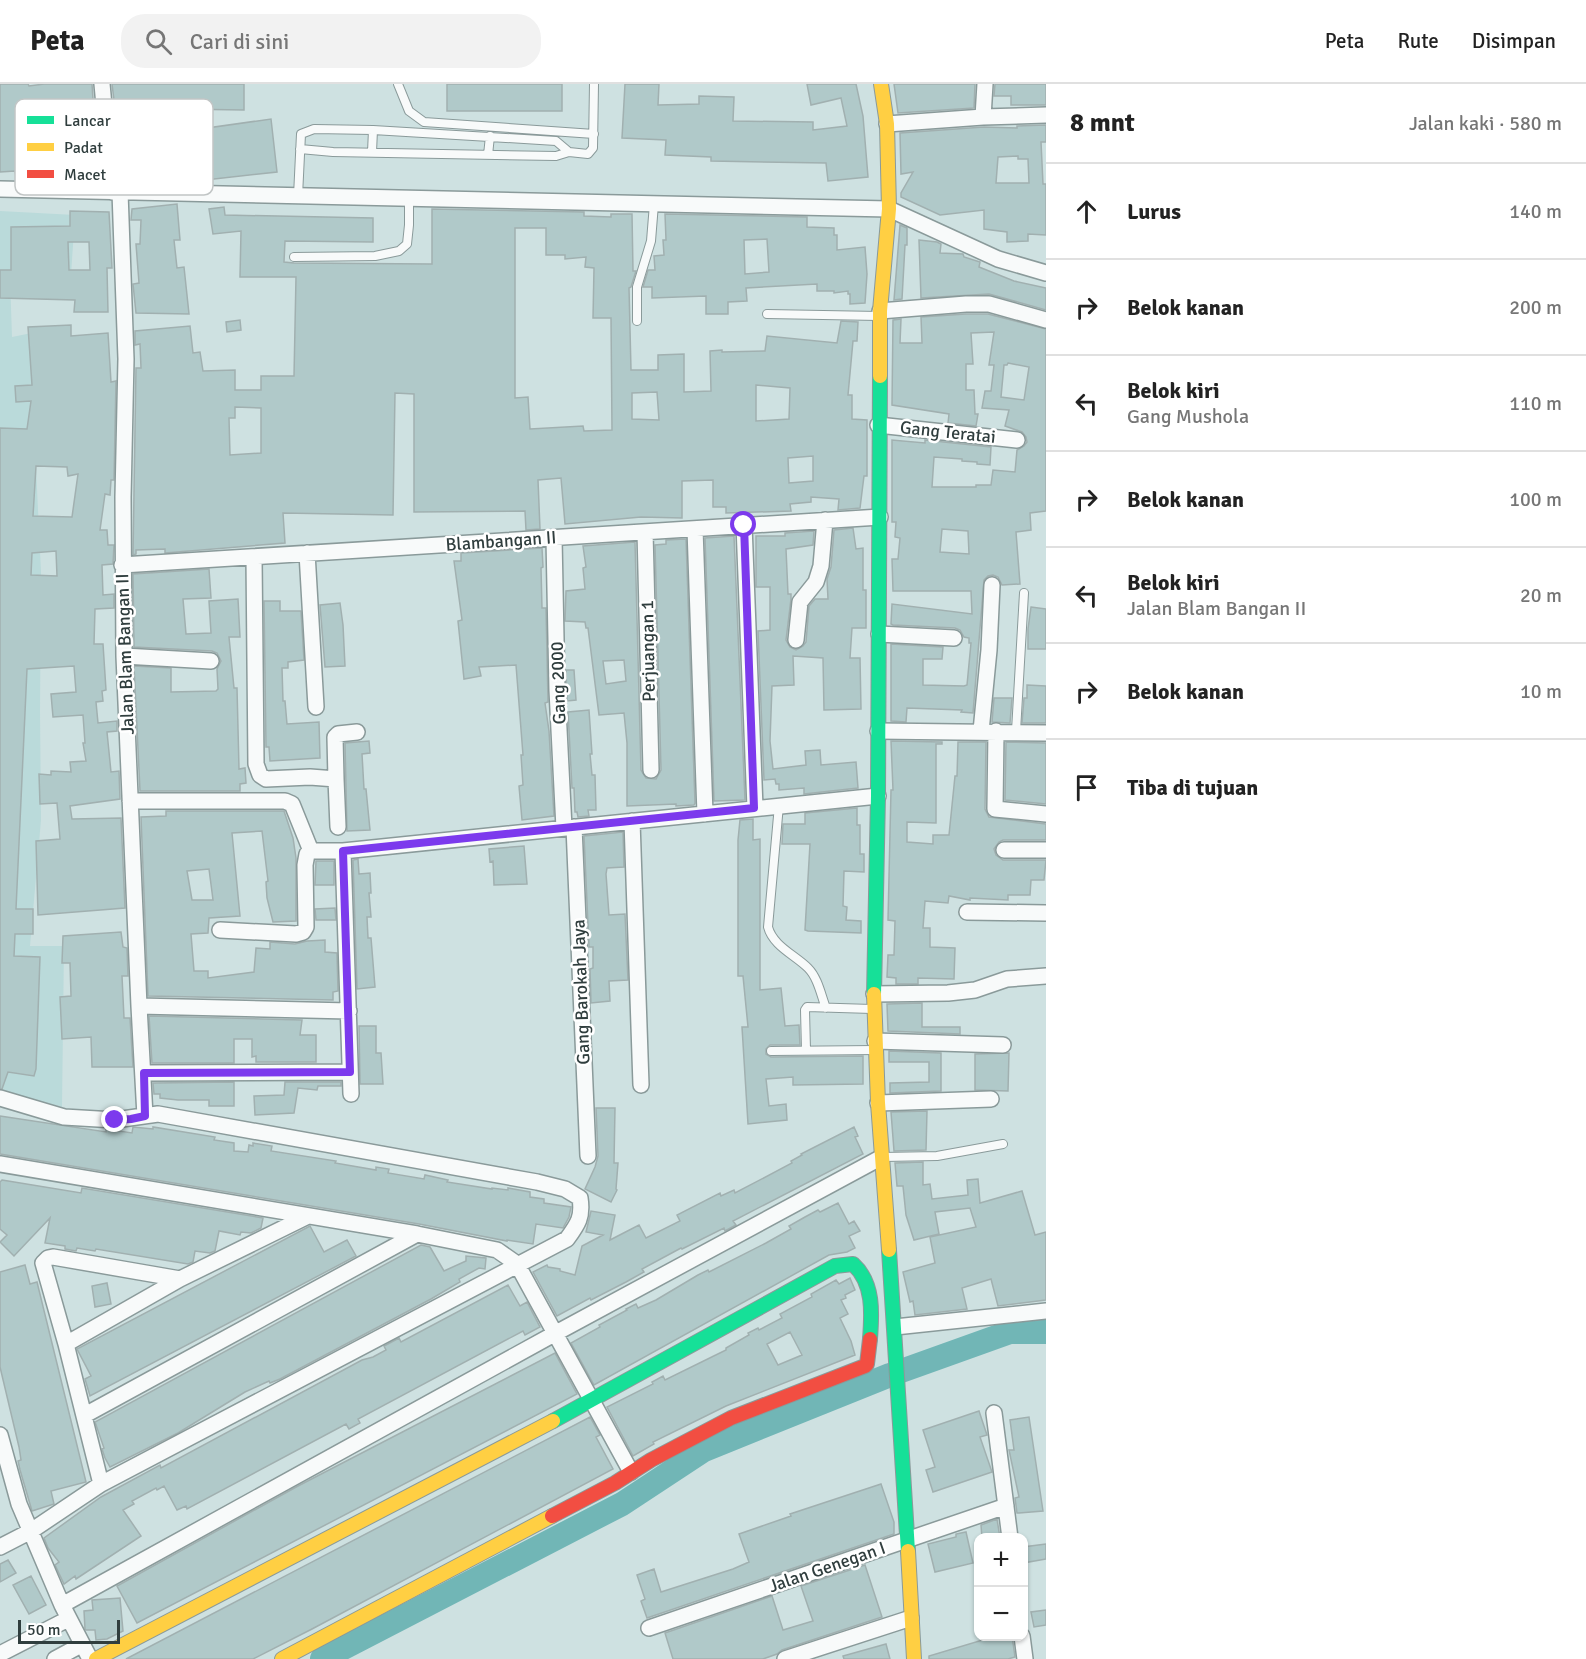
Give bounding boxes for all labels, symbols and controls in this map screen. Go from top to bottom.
search box [121,14,541,68]
text: Peta [30,24,85,58]
icon: search [142,25,175,58]
text: Cari di sini [190,28,289,55]
text: Peta [1325,28,1365,54]
text: Rute [1398,28,1439,54]
text: Disimpan [1472,28,1556,54]
legend [15,99,213,195]
text: 8 mnt [1070,107,1135,139]
text: Lancar [64,111,111,131]
text: Jalan kaki · 580 m [1409,111,1562,136]
text: Padat [64,138,103,158]
text: Macet [64,165,106,185]
icon: ahead [1070,195,1103,228]
text: Lurus [1127,198,1181,225]
text: 140 m [1509,199,1562,224]
icon: right [1070,291,1103,324]
text: Belok kanan [1127,294,1244,321]
text: 200 m [1509,295,1562,320]
text: Belok kiri [1127,377,1220,404]
icon: left [1070,387,1103,420]
text: 110 m [1509,391,1562,416]
text: Gang Mushola [1127,404,1249,429]
street label: Gang Teratai [899,416,997,448]
icon: right [1070,483,1103,516]
text: Belok kanan [1127,486,1244,513]
text: 100 m [1509,487,1562,512]
route start [730,511,756,537]
street label: Blambangan II [445,526,557,556]
text: Belok kiri [1127,569,1220,596]
street label: Jalan Blam Bangan II [111,573,139,735]
icon: left [1070,579,1103,612]
text: 20 m [1520,583,1562,608]
text: Jalan Blam Bangan II [1127,596,1306,621]
street label: Perjuangan 1 [636,600,660,702]
street label: Gang 2000 [546,641,570,725]
icon: right [1070,675,1103,708]
text: Belok kanan [1127,678,1244,705]
text: 10 m [1520,679,1562,704]
icon: arrive [1070,771,1103,804]
text: Tiba di tujuan [1127,774,1258,801]
street label: Gang Barokah Jaya [567,919,595,1065]
route end [101,1106,127,1132]
map controls [974,1533,1028,1641]
button: + [974,1533,1028,1587]
street label: Jalan Genegan I [766,1537,888,1597]
button: − [974,1587,1028,1641]
scale bar [18,1617,120,1644]
text: 50 m [27,1620,61,1640]

